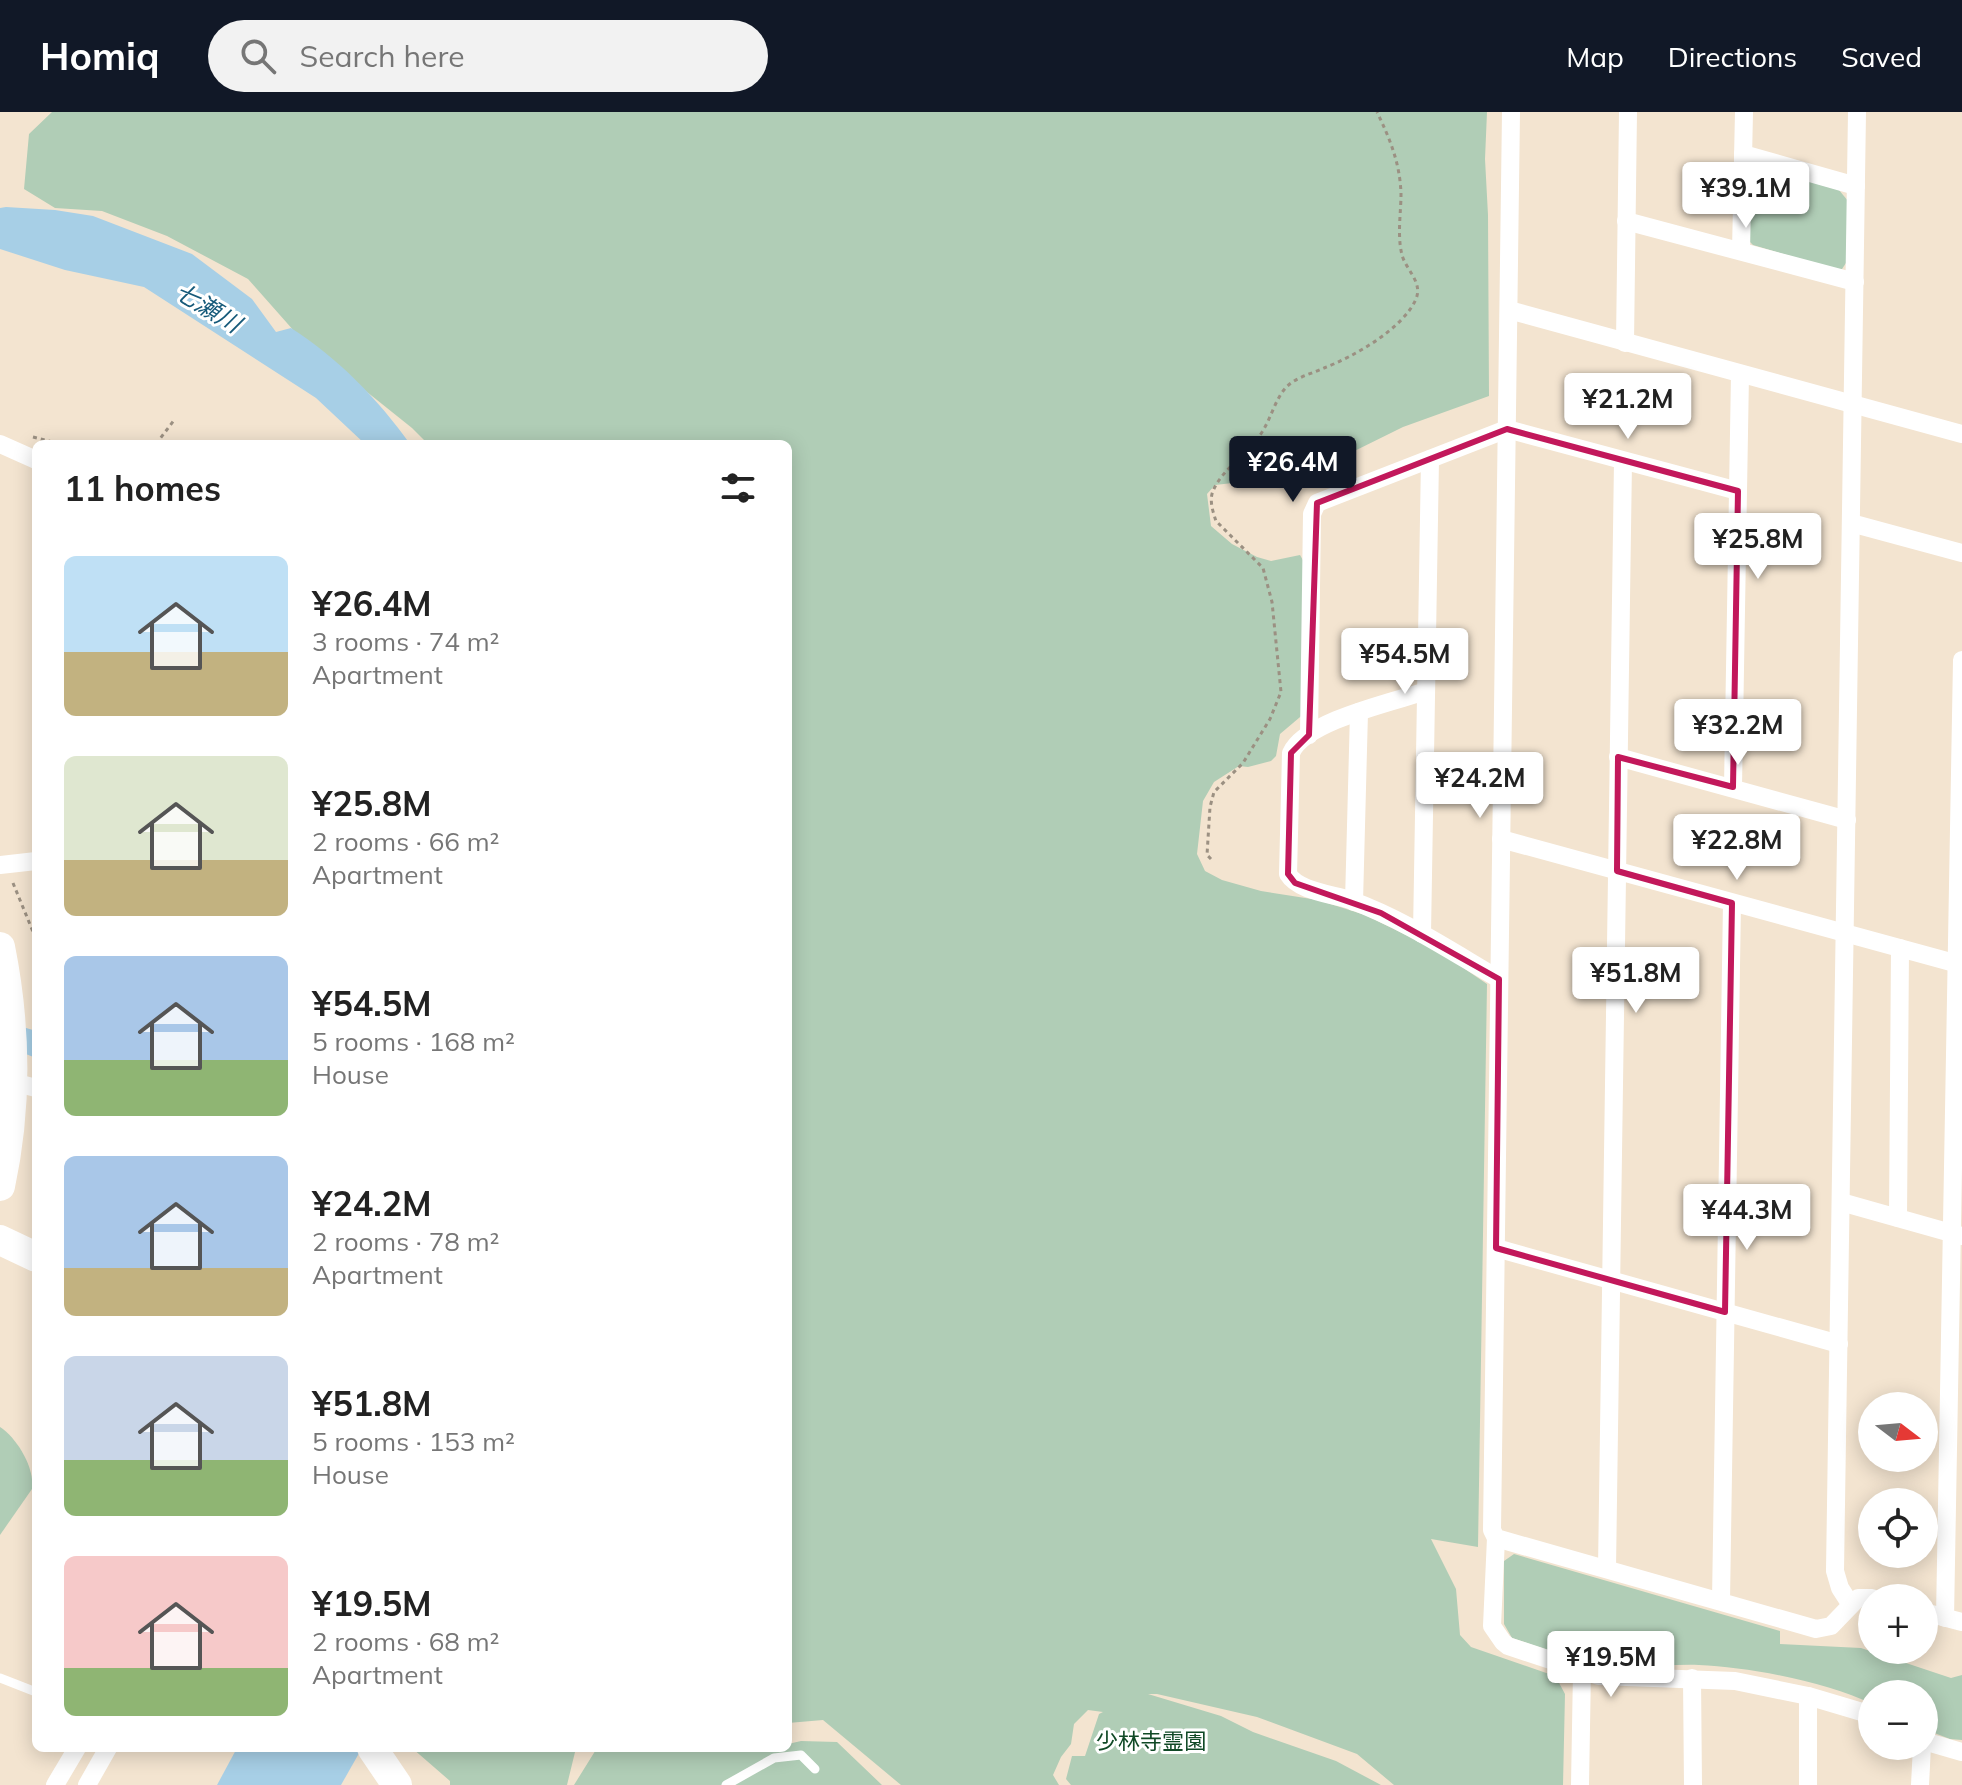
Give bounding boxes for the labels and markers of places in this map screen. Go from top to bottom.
pin: ¥39.1M [1681,162,1811,230]
pin: ¥21.2M [1563,373,1693,441]
pin: ¥26.4M [1228,436,1358,504]
pin: ¥25.8M [1693,513,1823,581]
pin: ¥54.5M [1340,628,1470,696]
pin: ¥32.2M [1673,699,1803,767]
pin: ¥24.2M [1415,752,1545,820]
pin: ¥22.8M [1672,814,1802,882]
pin: ¥51.8M [1571,947,1701,1015]
pin: ¥44.3M [1682,1184,1812,1252]
pin: ¥19.5M [1546,1631,1676,1699]

